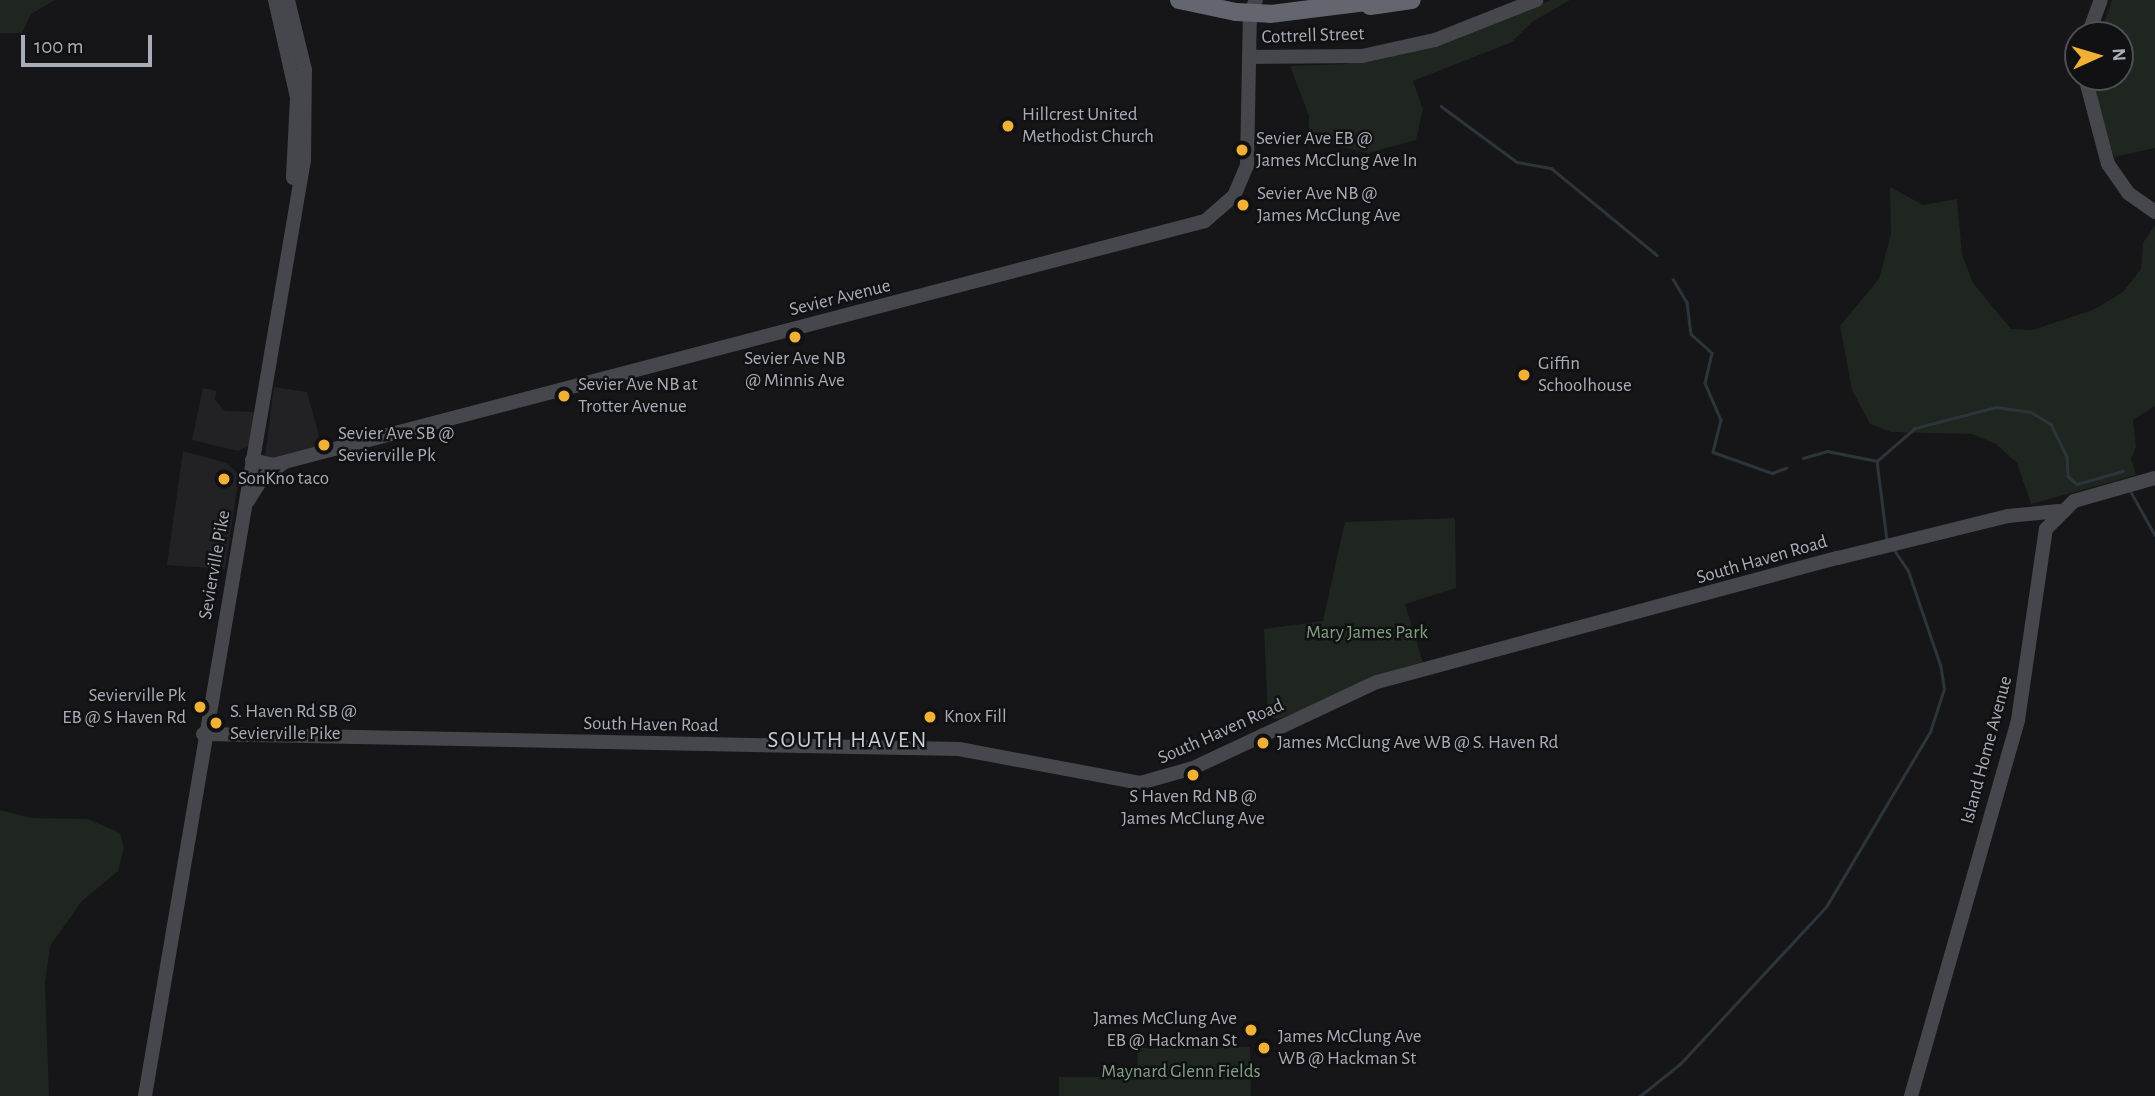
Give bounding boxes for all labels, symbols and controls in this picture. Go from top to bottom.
scale bar [24,21,156,65]
north arrow [2064,21,2134,91]
street label: Cottrell Street [1261,23,1365,49]
text: 100 m [34,36,84,57]
text: N [2109,47,2128,62]
place label: Hillcrest United Methodist Church [1022,104,1154,148]
marker: Hillcrest United Methodist Church [1000,118,1016,134]
place label: Sevier Ave EB @ James McClung Ave In [1256,128,1417,172]
marker: Sevier Ave EB @ James McClung Ave In [1234,142,1250,158]
place label: Sevier Ave NB @ James McClung Ave [1257,183,1401,227]
marker: Sevier Ave NB @ James McClung Ave [1235,197,1251,213]
street label: Sevier Avenue [787,274,893,322]
marker: Sevier Ave NB @ Minnis Ave [787,329,803,345]
place label: Sevier Ave NB @ Minnis Ave [744,348,846,392]
place label: Giffin Schoolhouse [1538,353,1632,397]
marker: Giffin Schoolhouse [1516,367,1532,383]
place label: Sevier Ave NB at Trotter Avenue [578,374,697,418]
marker: Sevier Ave NB at Trotter Avenue [556,388,572,404]
place label: Sevier Ave SB @ Sevierville Pk [338,423,454,467]
marker: Sevier Ave SB @ Sevierville Pk [316,437,332,453]
place label: SonKno taco [238,468,329,490]
marker: SonKno taco [216,471,232,487]
street label: Sevierville Pike [194,509,236,621]
street label: South Haven Road [1694,530,1830,590]
park label: Mary James Park [1306,622,1428,644]
street label: Island Home Avenue [1956,674,2018,826]
place label: Sevierville Pk EB @ S Haven Rd [62,685,186,729]
street label: South Haven Road [1155,694,1287,770]
marker: Sevierville Pk EB @ S Haven Rd [192,699,208,715]
place label: S. Haven Rd SB @ Sevierville Pike [230,701,357,745]
place label: Knox Fill [944,706,1007,728]
marker: Knox Fill [922,709,938,725]
street label: South Haven Road [583,712,719,738]
marker: S. Haven Rd SB @ Sevierville Pike [208,715,224,731]
district label: SOUTH HAVEN [769,727,927,755]
place label: James McClung Ave WB @ S. Haven Rd [1277,732,1558,754]
marker: James McClung Ave WB @ S. Haven Rd [1255,735,1271,751]
marker: S Haven Rd NB @ James McClung Ave [1185,767,1201,783]
place label: S Haven Rd NB @ James McClung Ave [1121,786,1265,830]
place label: James McClung Ave EB @ Hackman St [1093,1008,1237,1052]
marker: James McClung Ave EB @ Hackman St [1243,1022,1259,1038]
place label: James McClung Ave WB @ Hackman St [1278,1026,1422,1070]
marker: James McClung Ave WB @ Hackman St [1256,1040,1272,1056]
park label: Maynard Glenn Fields [1101,1061,1261,1083]

